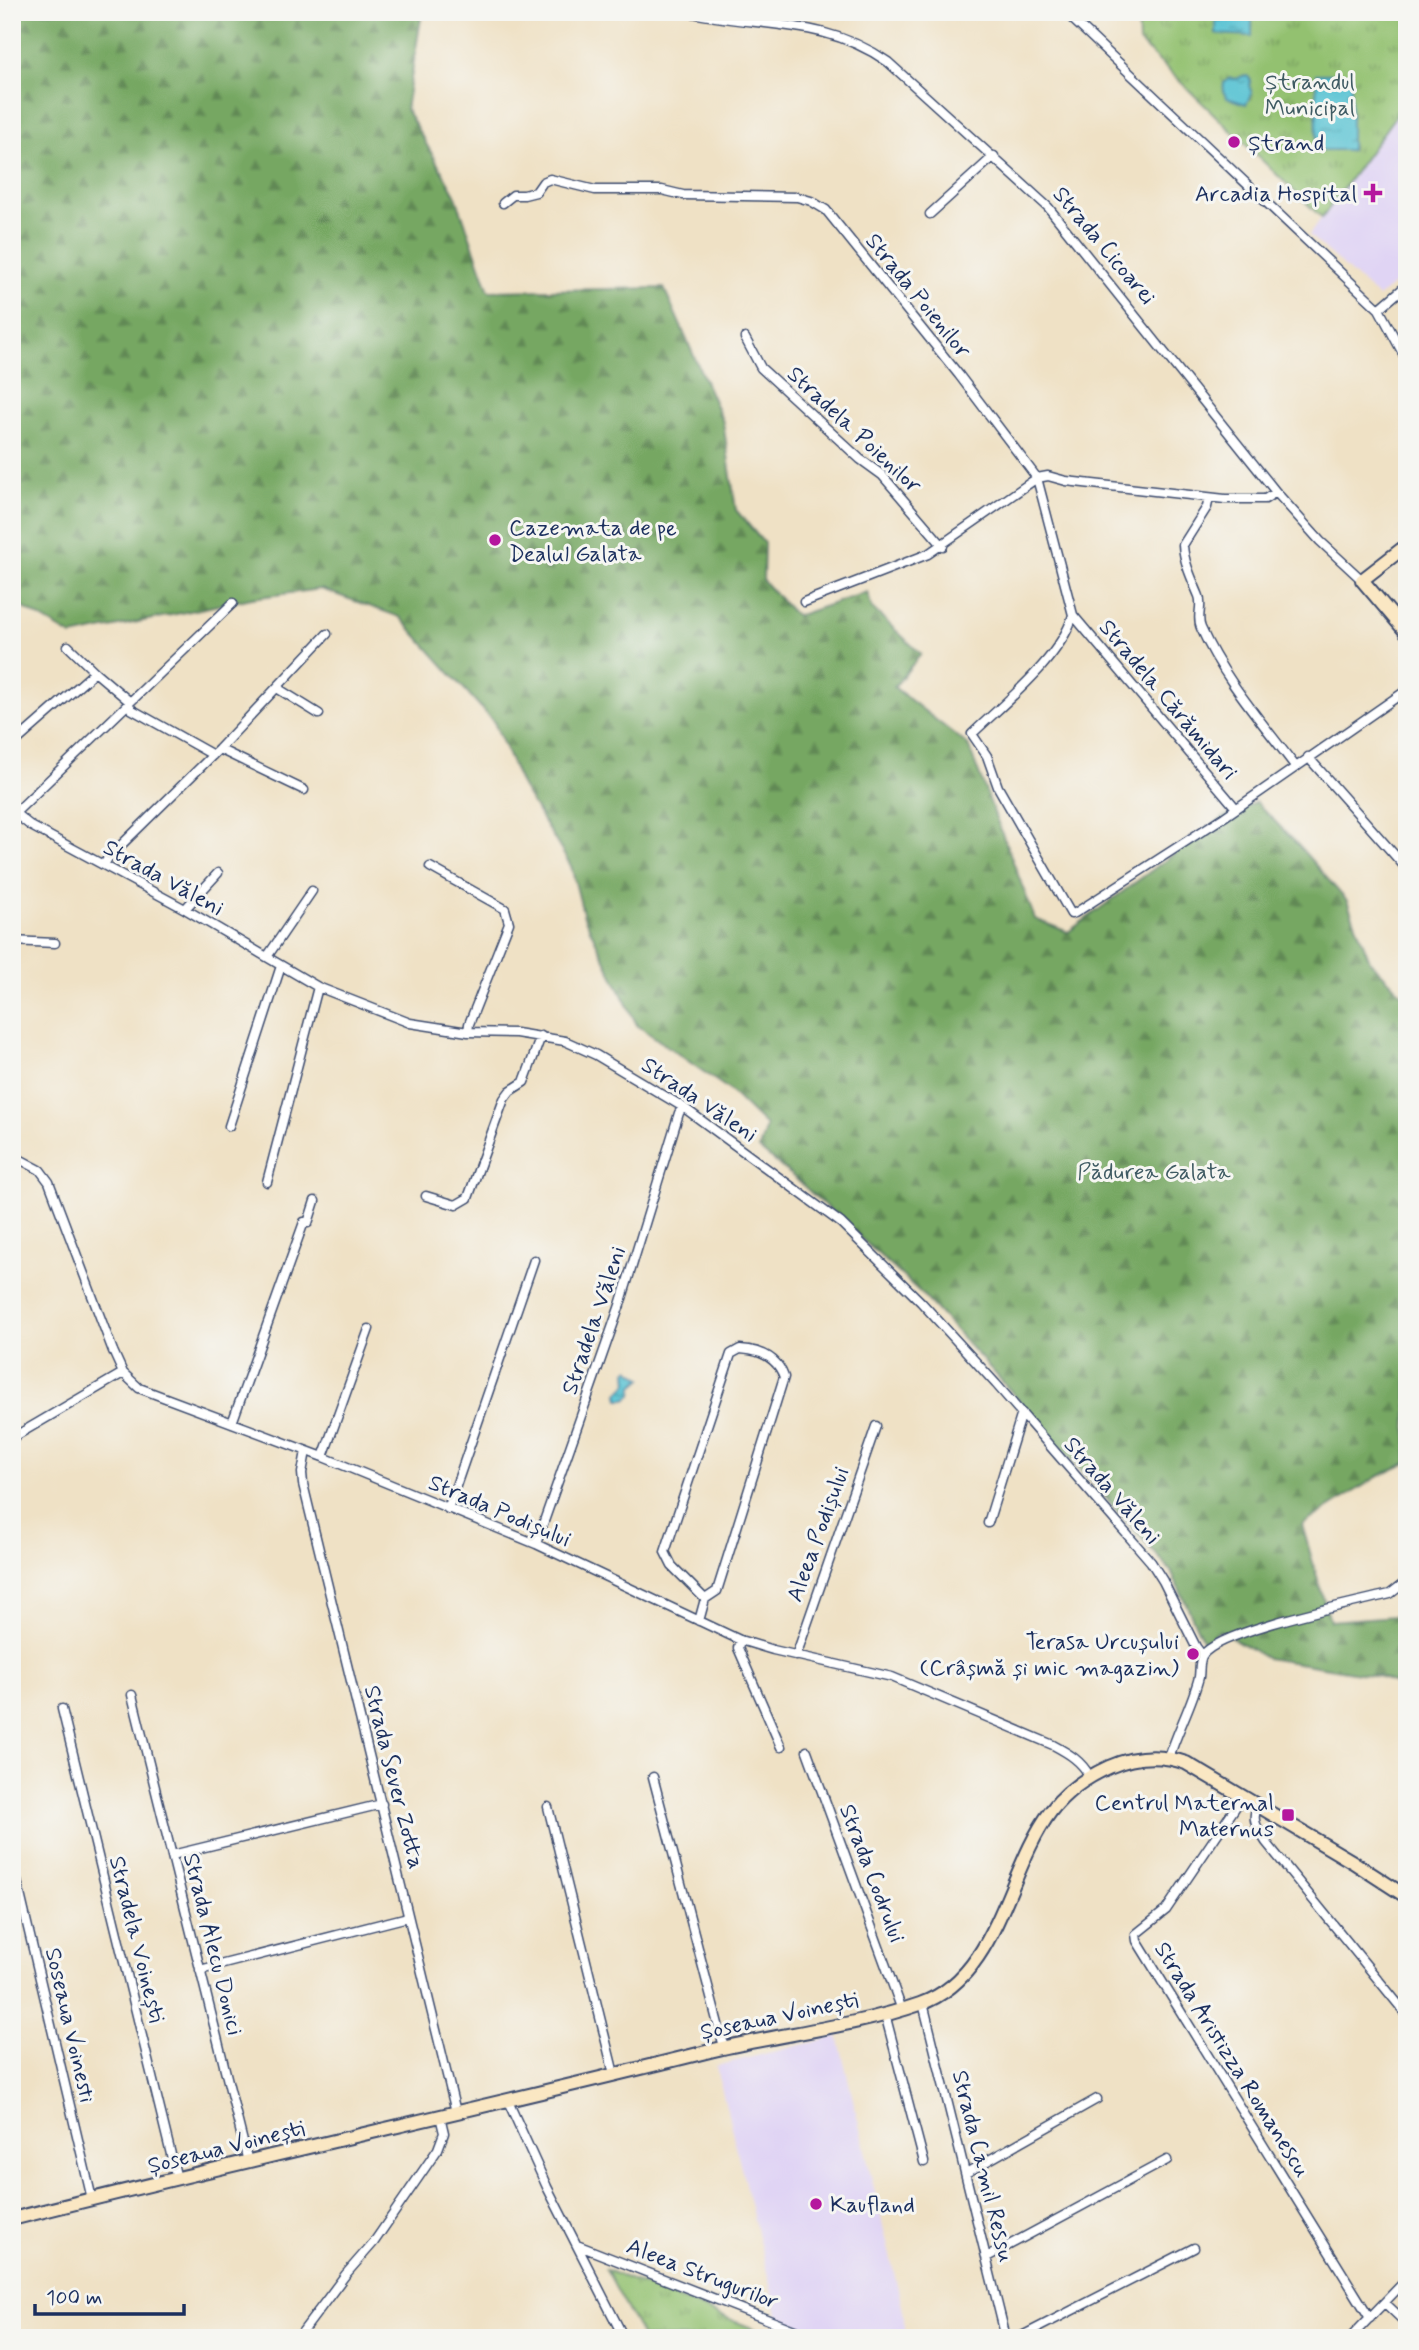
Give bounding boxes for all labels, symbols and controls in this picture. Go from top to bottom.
park label: Ștrandul Municipal [1265,68,1355,124]
place label: Ștrand [1248,129,1324,159]
marker: Ștrand [1226,134,1242,150]
place label: Arcadia Hospital [1195,180,1357,210]
street label: Strada Cicoarei [1045,181,1162,312]
marker: Arcadia Hospital [1363,183,1383,203]
street label: Strada Poienilor [858,228,977,365]
street label: Stradela Poienilor [780,360,928,501]
place label: Cazemata de pe Dealul Galata [509,514,677,570]
marker: Cazemata de pe Dealul Galata [487,532,503,548]
street label: Stradela Cărămidari [1091,614,1244,787]
street label: Strada Văleni [97,833,229,924]
street label: Strada Văleni [635,1051,763,1150]
park label: Pădurea Galata [1077,1158,1231,1188]
street label: Stradela Văleni [555,1242,634,1399]
street label: Strada Văleni [1056,1431,1167,1552]
street label: Aleea Podișului [781,1463,857,1606]
street label: Strada Podișului [423,1468,575,1555]
place label: Terasa Urcușului (Crâșmă și mic magazin) [919,1628,1179,1684]
marker: Terasa Urcușului (Crâșmă și mic magazin) [1185,1646,1201,1662]
street label: Strada Sever Zotta [356,1682,430,1872]
place label: Centrul Maternal Maternus [1094,1789,1274,1845]
street label: Strada Codrului [831,1800,911,1947]
marker: Centrul Maternal Maternus [1280,1807,1296,1823]
street label: Strada Alecu Donici [175,1850,249,2039]
street label: Stradela Voinești [101,1853,171,2026]
street label: Strada Aristizza Romanescu [1146,1937,1316,2183]
street label: Soseaua Voinesti [37,1945,101,2106]
street label: Șoseaua Voinești [698,1986,861,2048]
street label: Strada Camil Ressu [944,2067,1020,2265]
street label: Șoseaua Voinești [145,2114,308,2182]
place label: Kaufland [830,2191,915,2221]
marker: Kaufland [808,2196,824,2212]
street label: Aleea Strugurilor [622,2232,783,2318]
scale bar [35,2273,184,2317]
text: 100 m [46,2284,102,2312]

